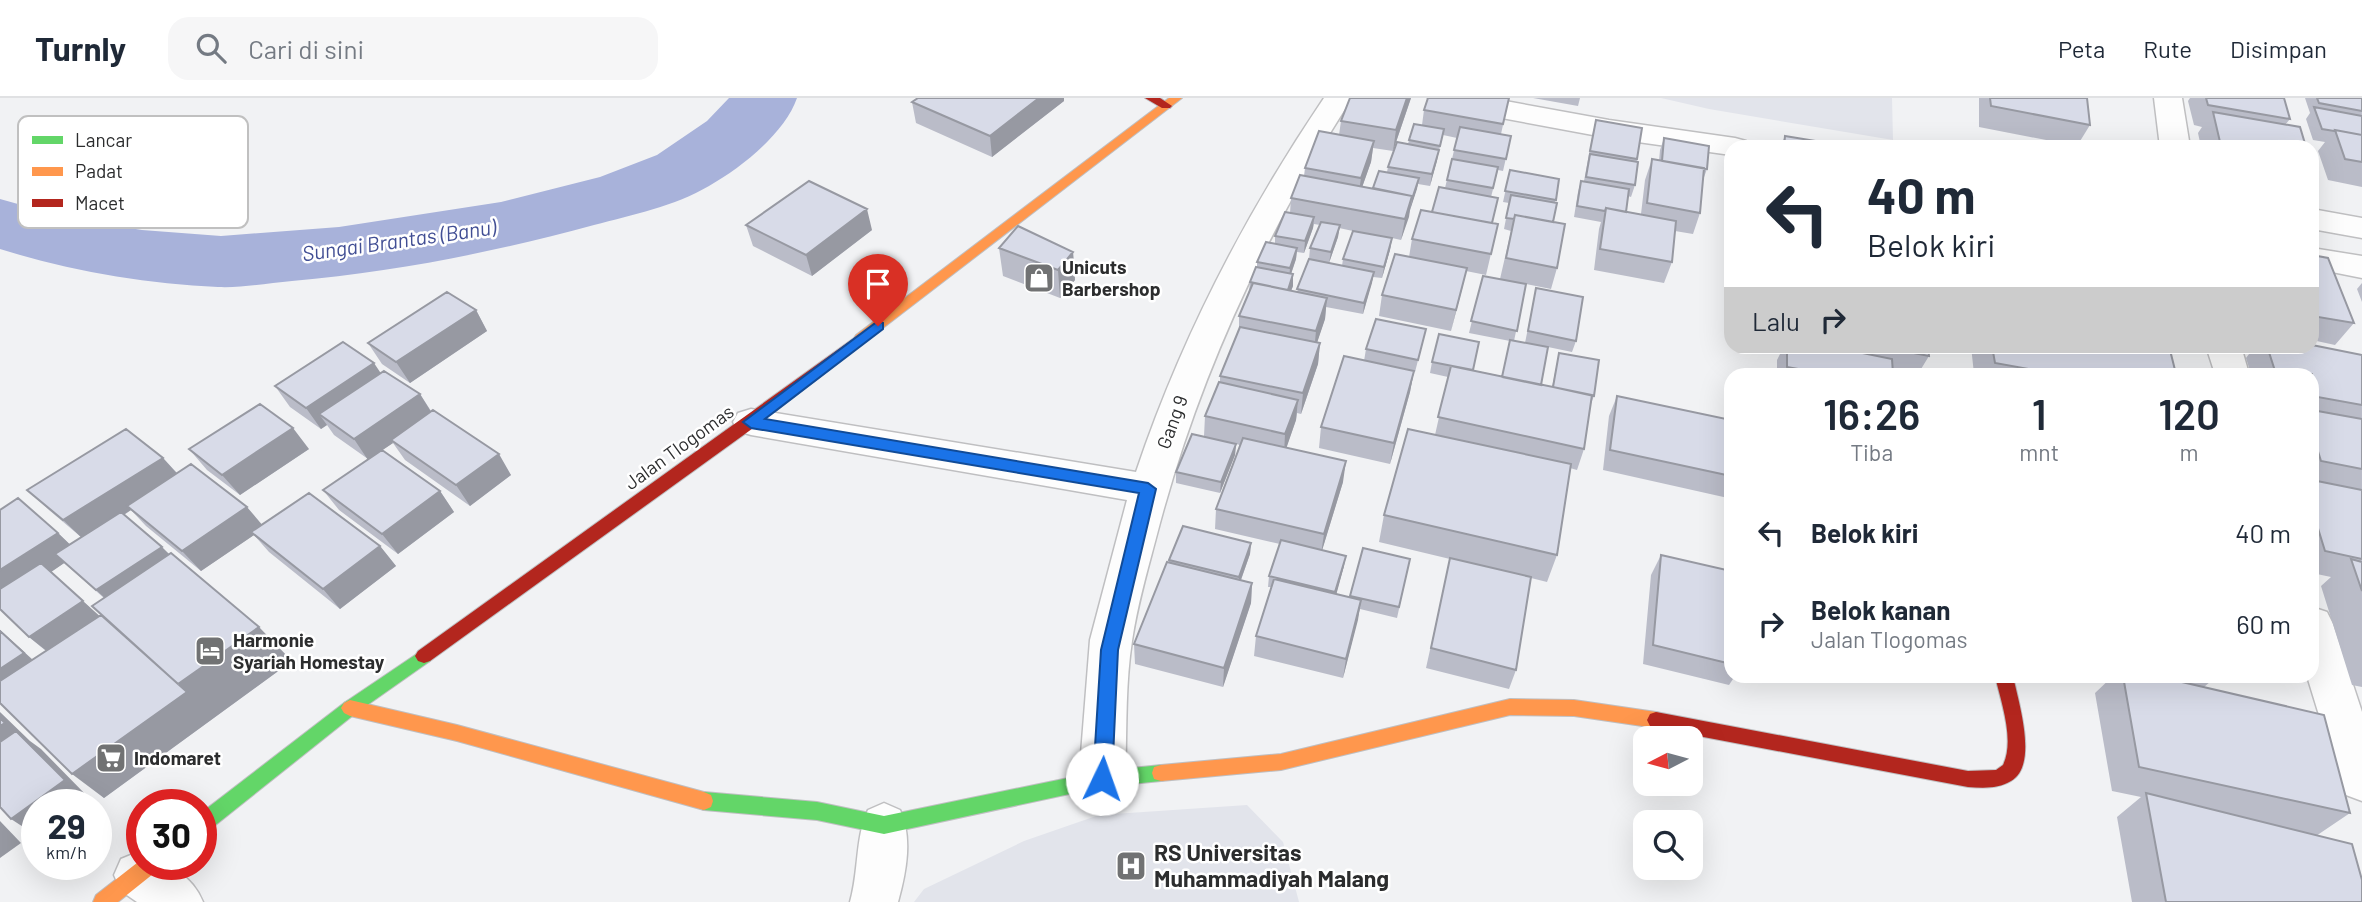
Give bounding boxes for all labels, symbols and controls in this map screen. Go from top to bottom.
search box [168,17,658,80]
text: Turnly [35,28,126,68]
icon: search [192,29,230,67]
text: Cari di sini [248,33,364,64]
text: Peta [2058,34,2105,63]
text: Rute [2143,34,2192,63]
text: Disimpan [2230,34,2327,63]
legend [18,116,248,228]
text: Lancar [75,128,132,151]
text: Padat [75,159,123,182]
text: 40 m [1867,165,1975,224]
icon: left [1752,168,1843,259]
text: Macet [75,191,125,214]
water label: Sungai Brantas (Banu) [300,213,498,265]
text: Belok kiri [1867,225,1995,263]
pin [848,254,908,326]
place label: Unicuts Barbershop [1062,255,1161,300]
shop icon: Unicuts Barbershop [1022,261,1056,295]
icon: arrive [859,265,897,303]
icon: right [1814,301,1852,339]
text: Lalu [1752,305,1800,336]
text: 16:26 [1823,388,1920,438]
text: 1 [2032,388,2047,438]
text: 120 [2158,388,2220,438]
street label: Gang 9 [1151,392,1192,452]
street label: Jalan Tlogomas [620,399,738,494]
text: Tiba [1850,438,1893,466]
text: mnt [2019,438,2059,466]
text: m [2180,438,2199,466]
icon: left [1752,514,1790,552]
text: Belok kiri [1811,517,1918,548]
text: 40 m [2235,517,2291,548]
text: Belok kanan [1811,594,1950,625]
icon: right [1752,605,1790,643]
text: 60 m [2236,608,2291,639]
text: Jalan Tlogomas [1811,625,1968,653]
place label: Harmonie Syariah Homestay [233,628,385,673]
hotel icon: Harmonie Syariah Homestay [193,634,227,668]
north arrow [1633,726,1703,796]
map controls [1633,726,1703,880]
supermarket icon: Indomaret [94,741,128,775]
position arrow [1065,742,1139,816]
place label: Indomaret [134,746,221,769]
speed limit sign: 30 [126,789,217,880]
text: 29 [47,804,86,846]
button: search [1633,810,1703,880]
place label: RS Universitas Muhammadiyah Malang [1154,838,1389,892]
text: km/h [46,841,87,863]
hospital icon: RS Universitas Muhammadiyah Malang [1114,849,1148,883]

